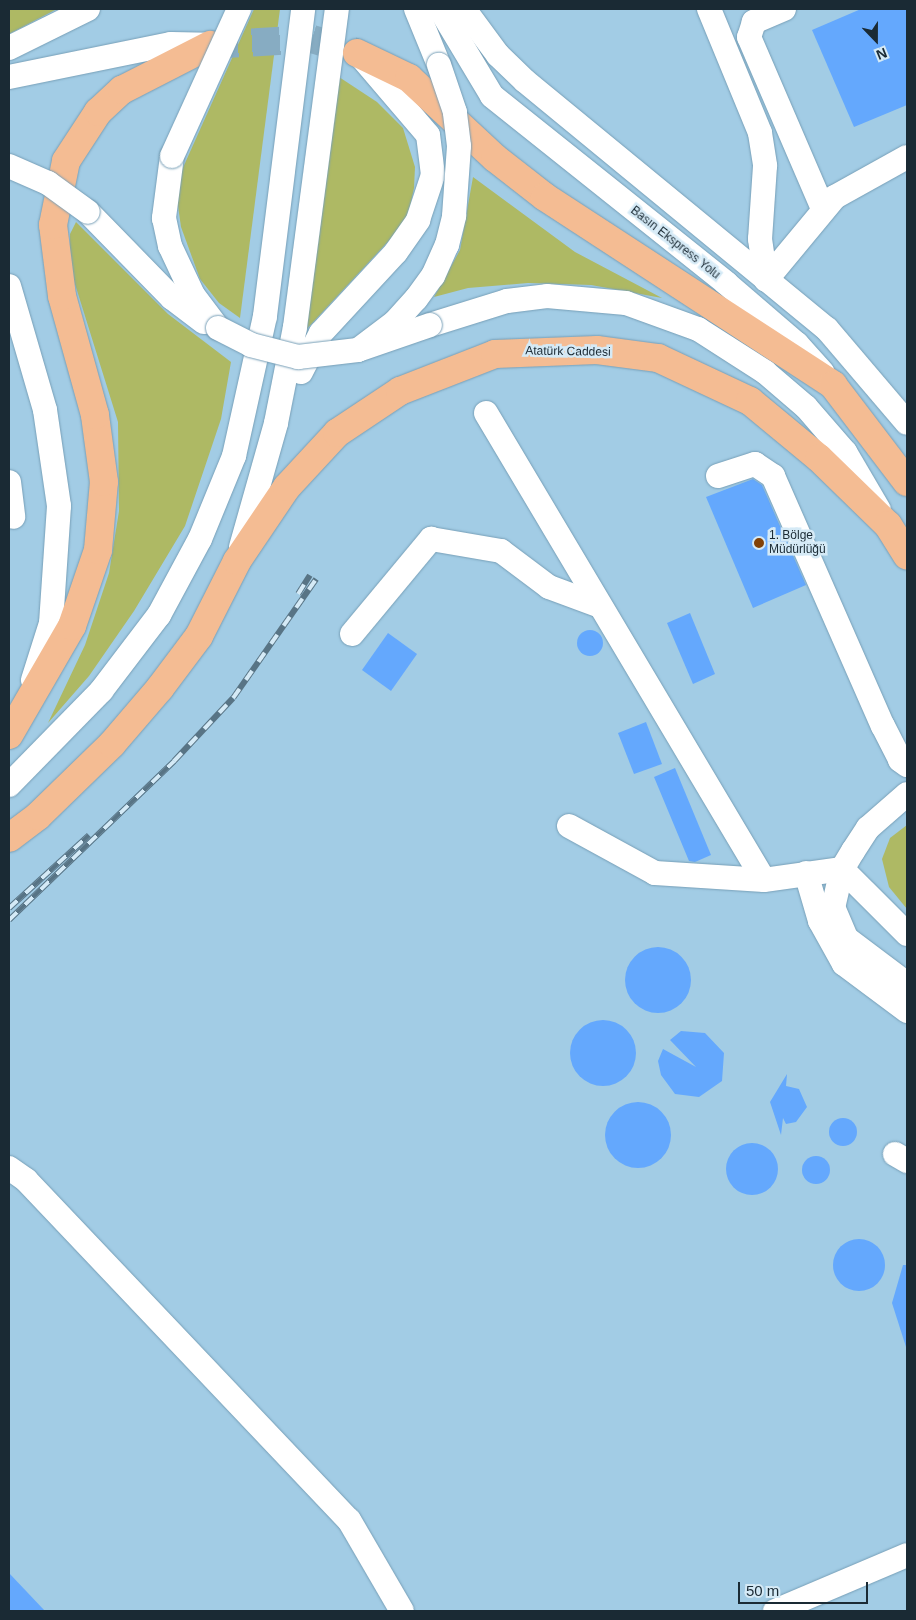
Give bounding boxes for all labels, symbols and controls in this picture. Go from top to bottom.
north arrow [851,15,901,65]
text: N [874,45,889,63]
street label: Basın Ekspress Yolu [627,204,723,282]
street label: Atatürk Caddesi [525,344,611,360]
place label: 1. Bölge Müdürlüğü [769,529,826,557]
marker: 1. Bölge Müdürlüğü [753,537,765,549]
scale bar [741,1572,871,1604]
text: 50 m [746,1582,779,1599]

